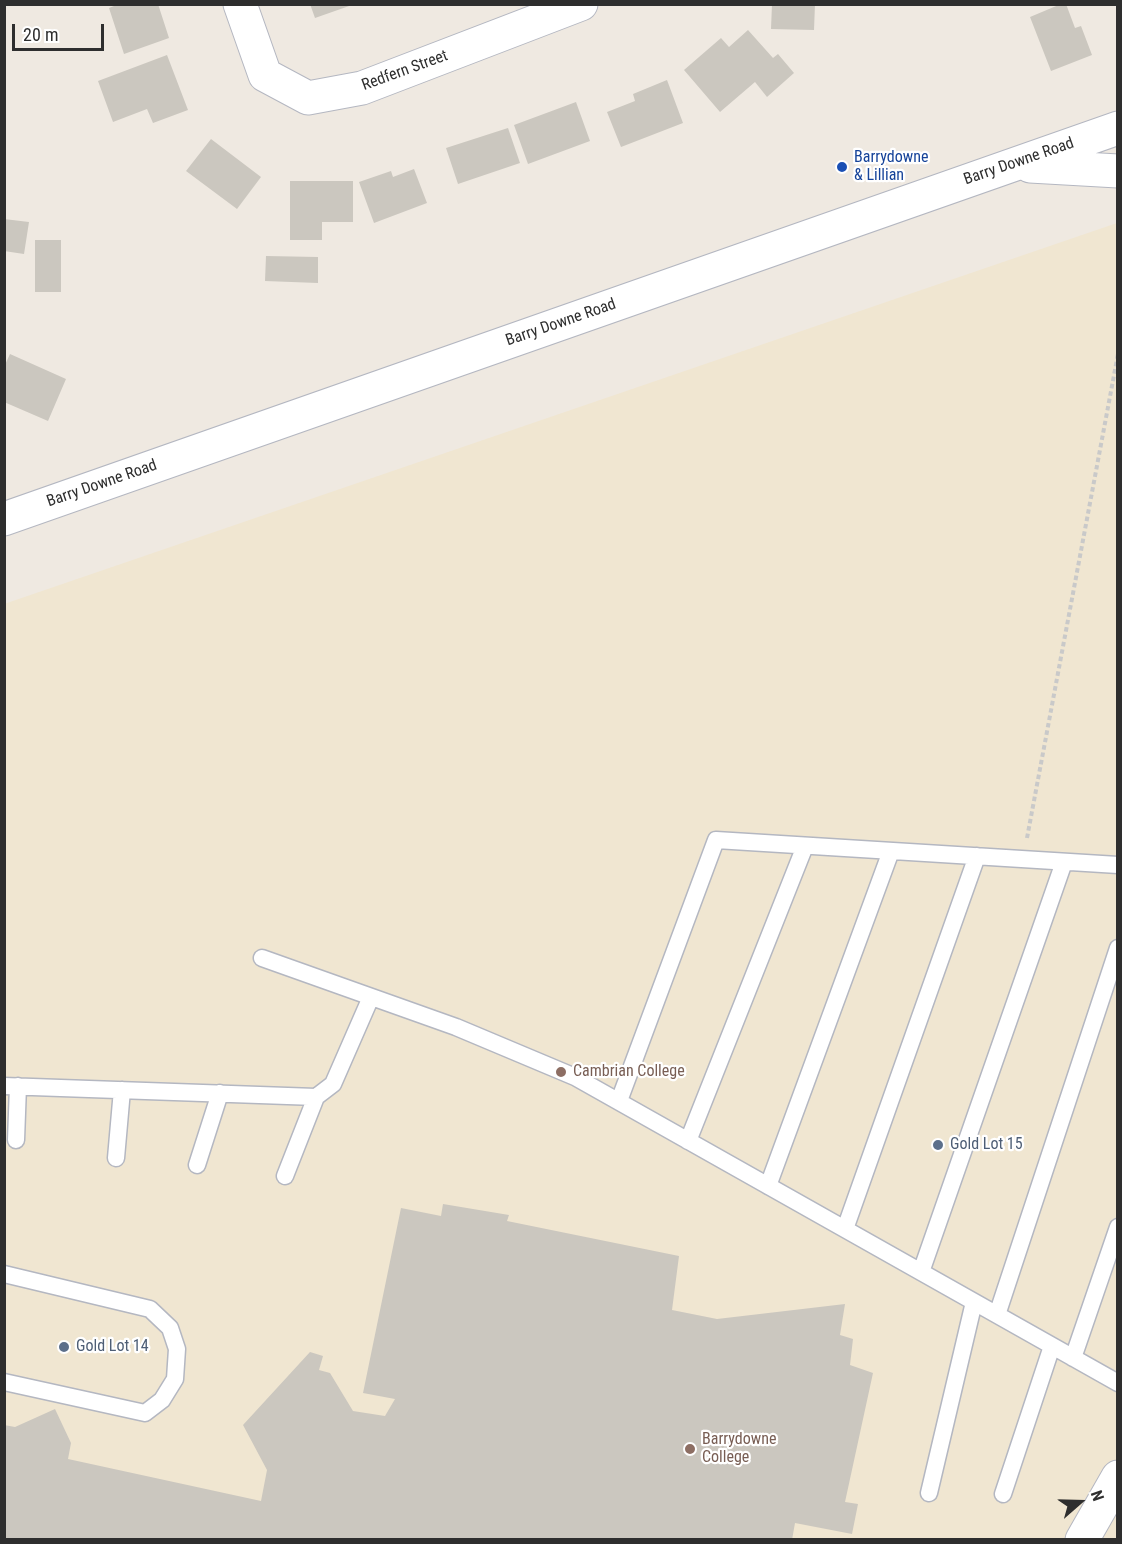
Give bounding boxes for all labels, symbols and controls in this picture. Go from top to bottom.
scale bar [15,12,106,50]
text: 20 m [23,24,58,45]
street label: Redfern Street [359,47,451,95]
street label: Barry Downe Road [961,134,1077,190]
place label: Barrydowne & Lillian [854,148,928,186]
marker: Barrydowne & Lillian [835,160,849,174]
street label: Barry Downe Road [503,295,619,351]
street label: Barry Downe Road [44,456,160,512]
place label: Cambrian College [573,1062,685,1082]
marker: Cambrian College [554,1065,568,1079]
place label: Gold Lot 15 [950,1135,1023,1155]
marker: Gold Lot 15 [931,1138,945,1152]
place label: Gold Lot 14 [76,1337,149,1357]
marker: Gold Lot 14 [57,1340,71,1354]
place label: Barrydowne College [702,1430,776,1468]
marker: Barrydowne College [683,1442,697,1456]
north arrow [1050,1472,1110,1532]
text: N [1087,1488,1108,1504]

